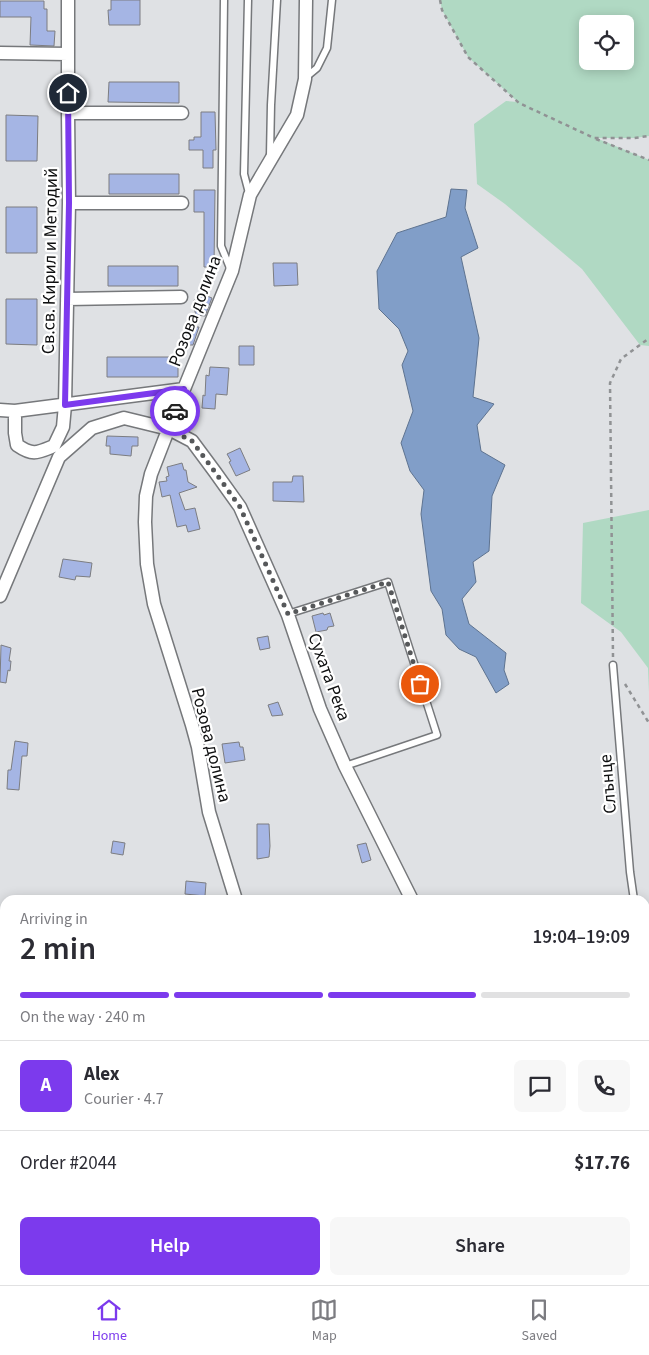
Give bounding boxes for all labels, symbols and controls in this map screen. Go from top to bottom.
map controls [579,15,634,70]
button: locate [579,15,634,70]
pin [47,72,89,114]
icon: home [54,79,82,107]
street label: Св.св. Кирил и Методий [36,168,64,354]
street label: Розова долина [162,252,228,370]
courier [150,386,200,436]
icon: car [161,397,189,425]
street label: Сухата Река [302,630,356,724]
pin [399,663,441,705]
icon: bag [406,670,434,698]
street label: Розова долина [185,685,237,805]
street label: Слънце [593,753,623,815]
text: Arriving in [20,908,88,930]
text: 19:04–19:09 [532,924,630,951]
text: 2 min [20,926,96,972]
text: On the way · 240 m [20,1006,145,1028]
button: chat [514,1060,566,1112]
button: phone [578,1060,630,1112]
text: Alex [84,1061,120,1088]
text: A [41,1072,51,1099]
text: Courier · 4.7 [84,1088,164,1110]
text: Order #2044 [20,1150,117,1177]
text: $17.76 [574,1150,630,1177]
button: Help [20,1217,320,1275]
button: Share [330,1217,630,1275]
tab: Home [92,1296,127,1346]
tab: Map [310,1296,338,1346]
tab: Saved [522,1296,557,1346]

